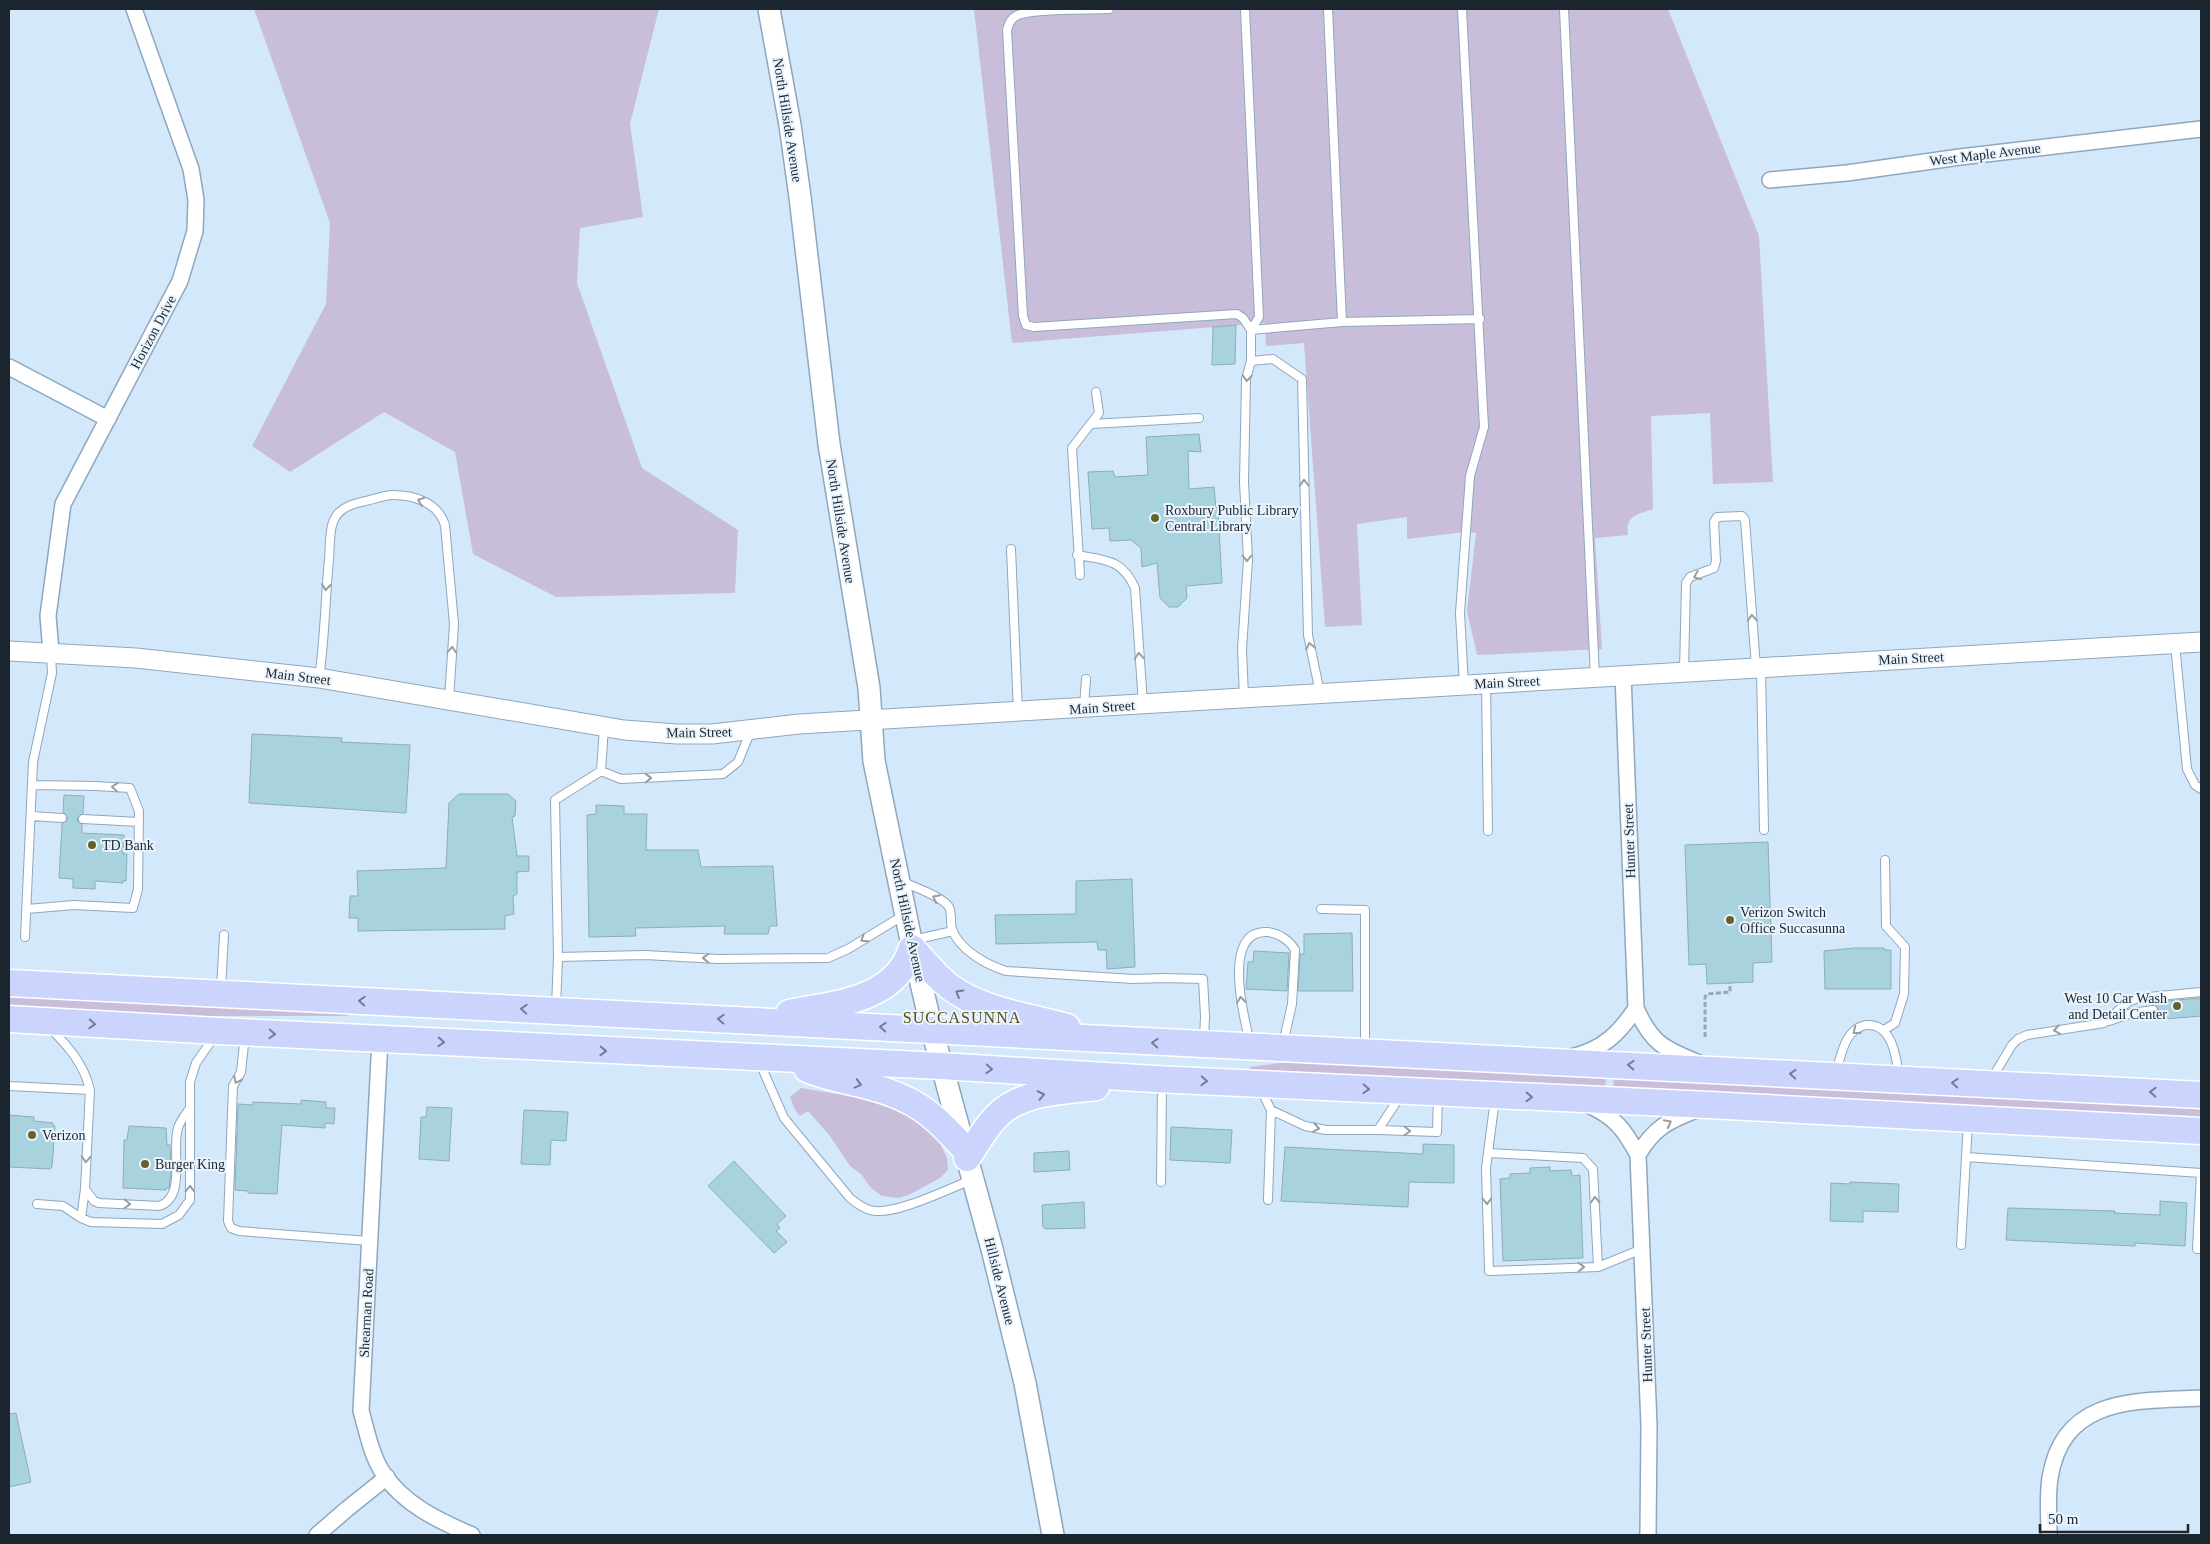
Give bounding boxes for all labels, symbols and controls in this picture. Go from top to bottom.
street label: North Hillside Avenue [770,57,805,183]
street label: West Maple Avenue [1928,140,2042,169]
street label: Horizon Drive [128,293,179,372]
one-way arrow [1241,375,1252,383]
street label: North Hillside Avenue [823,458,858,584]
one-way arrow [1299,479,1310,487]
one-way arrow [417,497,425,507]
place label: Roxbury Public Library Central Library [1165,503,1299,534]
marker: Roxbury Public Library Central Library [1149,512,1161,524]
one-way arrow [1242,555,1252,563]
one-way arrow [1693,570,1701,580]
one-way arrow [321,583,332,591]
one-way arrow [1747,614,1758,622]
one-way arrow [1306,641,1316,650]
one-way arrow [446,646,457,654]
street label: Main Street [1878,649,1944,668]
one-way arrow [1133,651,1144,659]
street label: Main Street [264,665,332,688]
street label: Main Street [1474,673,1540,692]
street label: Main Street [1069,698,1135,717]
street label: Main Street [666,724,732,741]
one-way arrow [644,773,652,783]
one-way arrow [111,782,119,793]
street label: Hunter Street [1621,803,1638,879]
place label: TD Bank [102,838,154,853]
marker: TD Bank [86,839,98,851]
street label: North Hillside Avenue [887,857,928,983]
one-way arrow [932,894,941,904]
place label: Verizon Switch Office Succasunna [1740,905,1846,936]
marker: Verizon Switch Office Succasunna [1724,914,1736,926]
one-way arrow [860,933,869,942]
one-way arrow [702,953,710,963]
one-way arrow [956,989,965,999]
place label: West 10 Car Wash and Detail Center [2064,991,2167,1022]
one-way arrow [1236,995,1247,1003]
one-way arrow [357,996,365,1006]
marker: West 10 Car Wash and Detail Center [2171,1000,2183,1012]
one-way arrow [520,1004,528,1015]
district label: SUCCASUNNA [903,1009,1021,1026]
one-way arrow [717,1013,725,1024]
one-way arrow [89,1018,97,1029]
one-way arrow [879,1022,887,1033]
one-way arrow [2052,1025,2061,1035]
one-way arrow [1853,1026,1862,1034]
one-way arrow [268,1029,276,1039]
one-way arrow [437,1037,445,1048]
one-way arrow [1150,1037,1158,1048]
one-way arrow [600,1046,608,1056]
one-way arrow [1627,1060,1635,1071]
one-way arrow [986,1063,994,1074]
one-way arrow [1789,1069,1797,1080]
one-way arrow [233,1075,243,1084]
one-way arrow [1200,1076,1208,1087]
one-way arrow [1951,1077,1959,1088]
one-way arrow [853,1078,862,1089]
one-way arrow [1363,1084,1371,1095]
one-way arrow [2148,1087,2156,1098]
one-way arrow [1036,1090,1045,1101]
one-way arrow [1525,1092,1533,1102]
one-way arrow [1663,1119,1672,1129]
one-way arrow [1312,1123,1321,1133]
one-way arrow [1404,1126,1412,1136]
place label: Verizon [42,1128,86,1143]
marker: Verizon [26,1129,38,1141]
one-way arrow [81,1155,92,1163]
place label: Burger King [155,1157,225,1172]
marker: Burger King [139,1158,151,1170]
one-way arrow [185,1185,195,1192]
one-way arrow [1589,1196,1600,1204]
one-way arrow [1482,1198,1492,1206]
one-way arrow [123,1199,131,1210]
street label: Hillside Avenue [981,1236,1018,1326]
one-way arrow [1577,1262,1585,1273]
street label: Shearman Road [357,1268,376,1358]
street label: Hunter Street [1638,1307,1655,1383]
scale bar [2040,1502,2188,1534]
text: 50 m [2048,1511,2079,1527]

